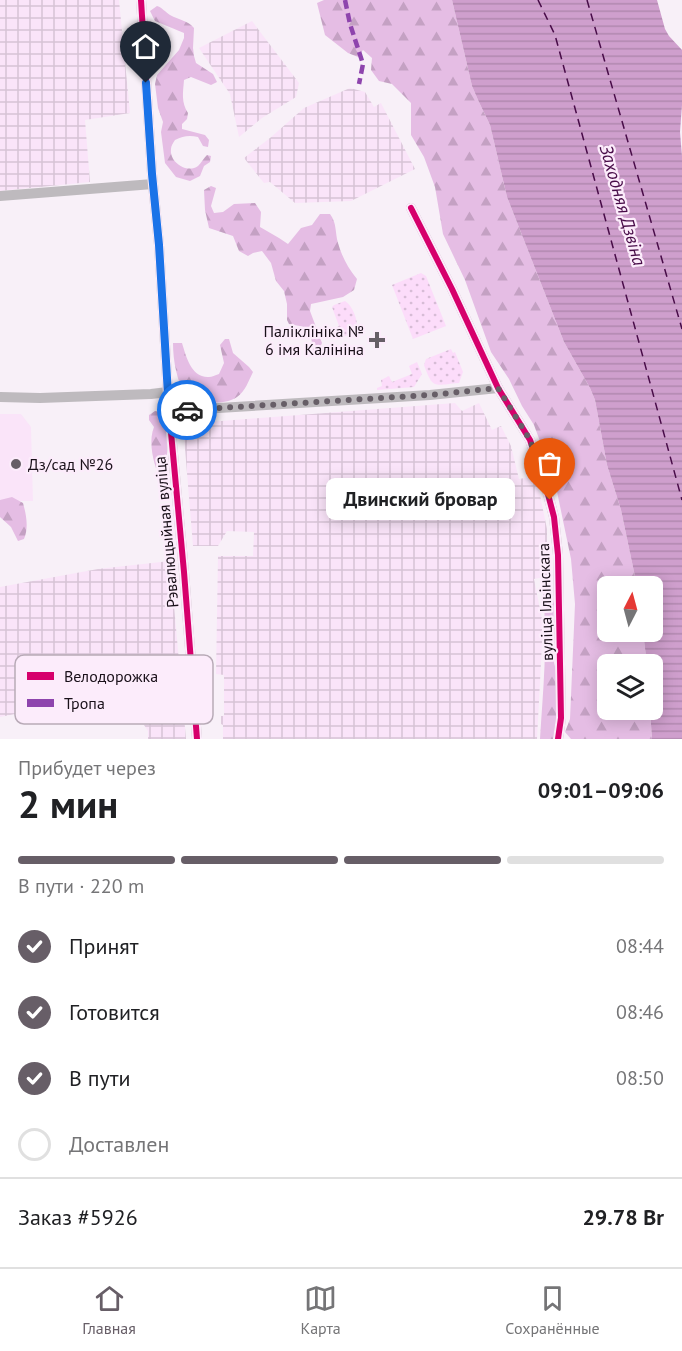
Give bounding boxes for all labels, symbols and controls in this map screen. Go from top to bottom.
pin [120,21,171,83]
icon: home [129,30,162,63]
water label: Заходняя Дзвіна [595,142,651,268]
place label: Паліклініка № 6 імя Калініна [264,321,364,359]
marker: Паліклініка № 6 імя Калініна [368,331,386,349]
courier [157,380,217,440]
icon: car [171,394,204,427]
pin [524,438,575,500]
icon: bag [533,447,566,480]
place label: Дз/сад №26 [28,454,113,474]
street label: Рэвалюцыйная вуліца [149,455,183,609]
marker: Дз/сад №26 [9,457,23,471]
callout: Двинский бровар [325,479,514,521]
text: Двинский бровар [344,486,497,512]
street label: вуліца Ільінскага [533,543,557,661]
north arrow [597,576,663,642]
map controls [597,576,663,720]
button: layers [597,654,663,720]
legend [15,655,213,724]
text: Велодорожка [64,666,158,686]
text: Тропа [64,693,105,713]
text: Прибудет через [18,755,156,781]
text: 09:01–09:06 [538,776,664,804]
text: 2 мин [18,778,118,829]
text: В пути · 220 m [18,873,144,899]
icon: check [18,930,51,963]
text: Принят [69,932,139,960]
text: 08:44 [616,933,664,959]
icon: check [18,996,51,1029]
text: Готовится [69,998,160,1026]
text: 08:46 [616,999,664,1025]
icon: check [18,1062,51,1095]
text: В пути [69,1064,131,1092]
text: 08:50 [616,1065,664,1091]
text: Доставлен [69,1130,169,1158]
text: Заказ #5926 [18,1203,138,1231]
text: 29.78 Br [582,1203,664,1231]
tab: Главная [82,1282,136,1338]
tab: Карта [300,1282,341,1338]
tab: Сохранённые [505,1282,600,1338]

